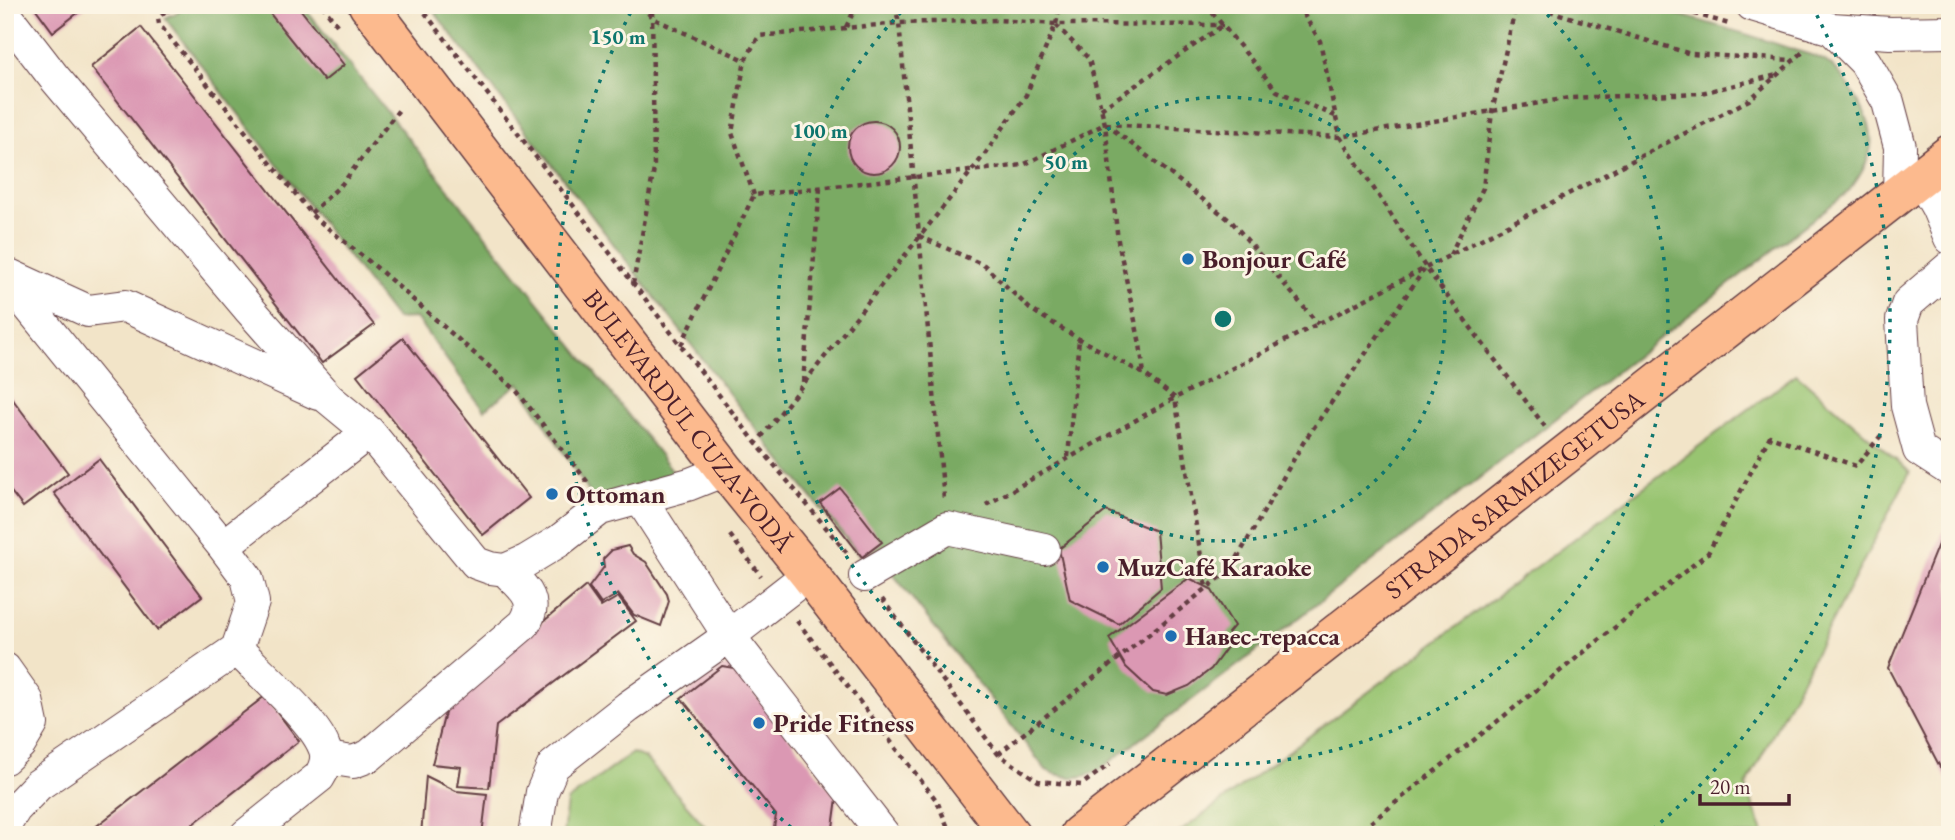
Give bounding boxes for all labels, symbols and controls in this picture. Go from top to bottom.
text: 150 m [590,23,646,50]
text: 100 m [792,117,848,144]
text: 50 m [1044,148,1088,175]
place label: Bonjour Café [1202,242,1347,276]
marker: Bonjour Café [1180,251,1196,267]
street label: BULEVARDUL CUZA-VODĂ [576,283,802,560]
centre of rings [1211,307,1235,331]
street label: STRADA SARMIZEGETUSA [1378,382,1652,607]
place label: Ottoman [566,477,666,511]
marker: Ottoman [544,486,560,502]
place label: MuzCafé Karaoke [1117,550,1312,584]
marker: MuzCafé Karaoke [1095,559,1111,575]
place label: Навес-терасса [1185,619,1341,653]
marker: Навес-терасса [1163,628,1179,644]
place label: Pride Fitness [773,706,914,740]
marker: Pride Fitness [751,715,767,731]
scale bar [1700,763,1789,807]
text: 20 m [1710,773,1751,800]

